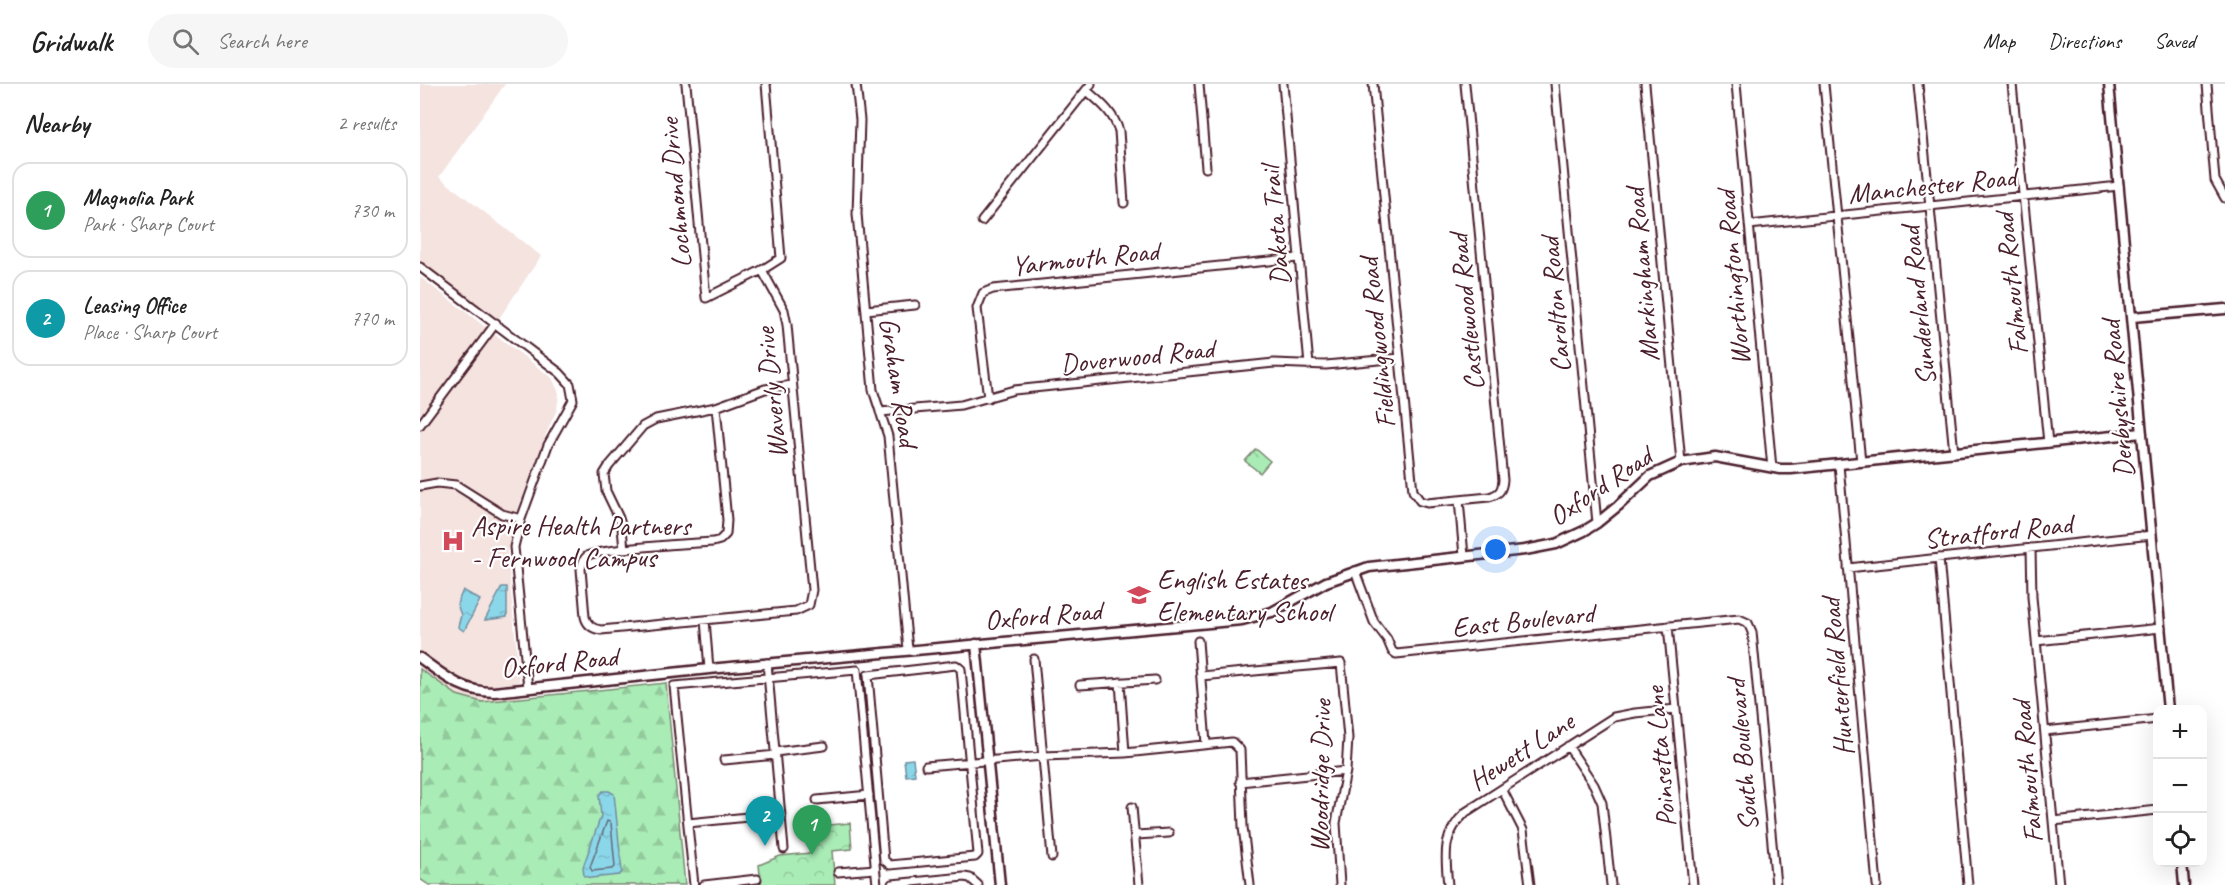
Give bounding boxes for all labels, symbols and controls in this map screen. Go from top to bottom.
search box [148,14,568,68]
text: Gridwalk [30,24,112,59]
icon: search [169,25,202,58]
text: Search here [217,27,307,55]
text: Map [1983,28,2015,54]
text: Directions [2048,28,2121,54]
text: Saved [2154,28,2195,54]
text: Nearby [24,107,89,140]
text: 2 results [337,111,396,136]
street label: Lochmond Drive [651,115,699,269]
street label: Manchester Road [1846,158,2021,211]
street label: Dakota Trail [1252,160,1298,287]
street label: Markingham Road [1617,183,1667,363]
text: Magnolia Park [83,184,193,212]
street label: Worthington Road [1708,185,1758,367]
text: 1 [41,198,50,223]
text: 730 m [351,198,394,223]
street label: Falmouth Road [1986,208,2036,357]
text: Park · Sharp Court [83,212,214,237]
street label: Sunderland Road [1892,221,1944,387]
street label: Castlewood Road [1440,228,1492,392]
street label: Yarmouth Road [1010,232,1164,283]
street label: Carolton Road [1531,232,1578,374]
street label: Fieldingwood Road [1350,252,1403,430]
text: Leasing Office [83,292,185,320]
text: 2 [41,306,50,331]
text: 770 m [351,306,394,331]
street label: Graham Road [872,315,927,453]
street label: Derbyshire Road [2092,315,2141,479]
text: Place · Sharp Court [83,320,217,345]
street label: Waverly Drive [747,324,795,460]
street label: Doverwood Road [1059,330,1219,381]
street label: Oxford Road [1542,436,1662,533]
street label: Stratford Road [1922,505,2078,556]
place label: Aspire Health Partners - Fernwood Campus [471,508,693,575]
hospital icon: Aspire Health Partners - Fernwood Campus [440,528,466,554]
your location [1481,535,1510,564]
place label: English Estates Elementary School [1157,562,1337,629]
school or university icon: English Estates Elementary School [1126,582,1152,608]
street label: Oxford Road [983,592,1107,638]
street label: Hunterfield Road [1812,593,1861,757]
street label: East Boulevard [1450,595,1600,645]
street label: Oxford Road [499,638,623,686]
street label: South Boulevard [1718,674,1766,833]
street label: Poinsetta Lane [1636,683,1684,829]
street label: Falmouth Road [2003,696,2051,844]
street label: Woodridge Drive [1301,697,1339,853]
street label: Hewett Lane [1462,703,1582,798]
map controls [2153,705,2207,867]
button: + [2153,705,2207,759]
button: − [2153,759,2207,813]
pin: 2 [746,796,784,846]
pin: 1 [792,806,832,855]
button: locate [2153,813,2207,867]

